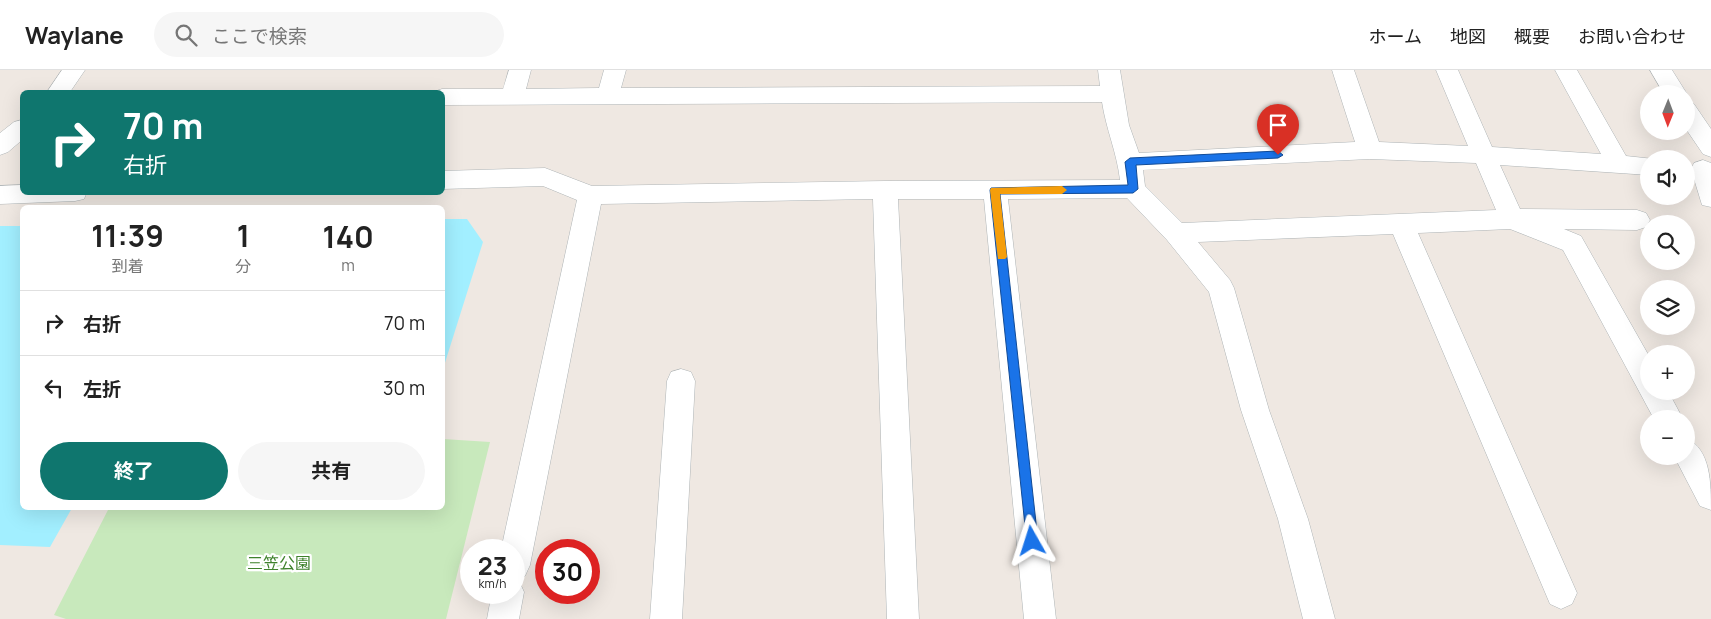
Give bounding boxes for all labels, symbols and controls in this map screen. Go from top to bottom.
search box [154,12,504,57]
text: Waylane [25,18,124,51]
icon: search [172,21,200,49]
text: ここで検索 [212,23,307,49]
text: ホーム [1369,24,1422,48]
text: 地図 [1450,24,1486,48]
text: 概要 [1514,24,1550,48]
text: お問い合わせ [1578,24,1686,48]
north arrow [1640,85,1695,140]
map controls [1640,85,1695,465]
text: 70 m [123,102,203,150]
pin [1257,104,1299,155]
icon: right [40,110,105,175]
icon: arrive [1264,111,1292,139]
text: 右折 [123,150,167,180]
button: sound [1640,150,1695,205]
text: 11:39 [91,215,164,256]
text: 1 [237,215,250,256]
button: search [1640,215,1695,270]
text: 140 [323,216,374,257]
text: m [341,254,355,276]
text: 到着 [112,255,144,277]
text: 分 [235,255,251,277]
button: layers [1640,280,1695,335]
icon: right [40,309,68,337]
text: 70 m [384,310,425,336]
text: 右折 [83,311,121,337]
button: + [1640,345,1695,400]
icon: left [40,374,68,402]
text: 30 m [383,375,425,401]
text: 左折 [83,376,121,402]
button: − [1640,410,1695,465]
button: 終了 [40,442,228,500]
button: 共有 [238,442,425,500]
position arrow [1005,514,1057,566]
speed limit sign: 30 [535,539,600,604]
text: 23 [478,548,507,583]
park label: 三笠公園 [247,552,311,574]
text: km/h [479,575,506,592]

